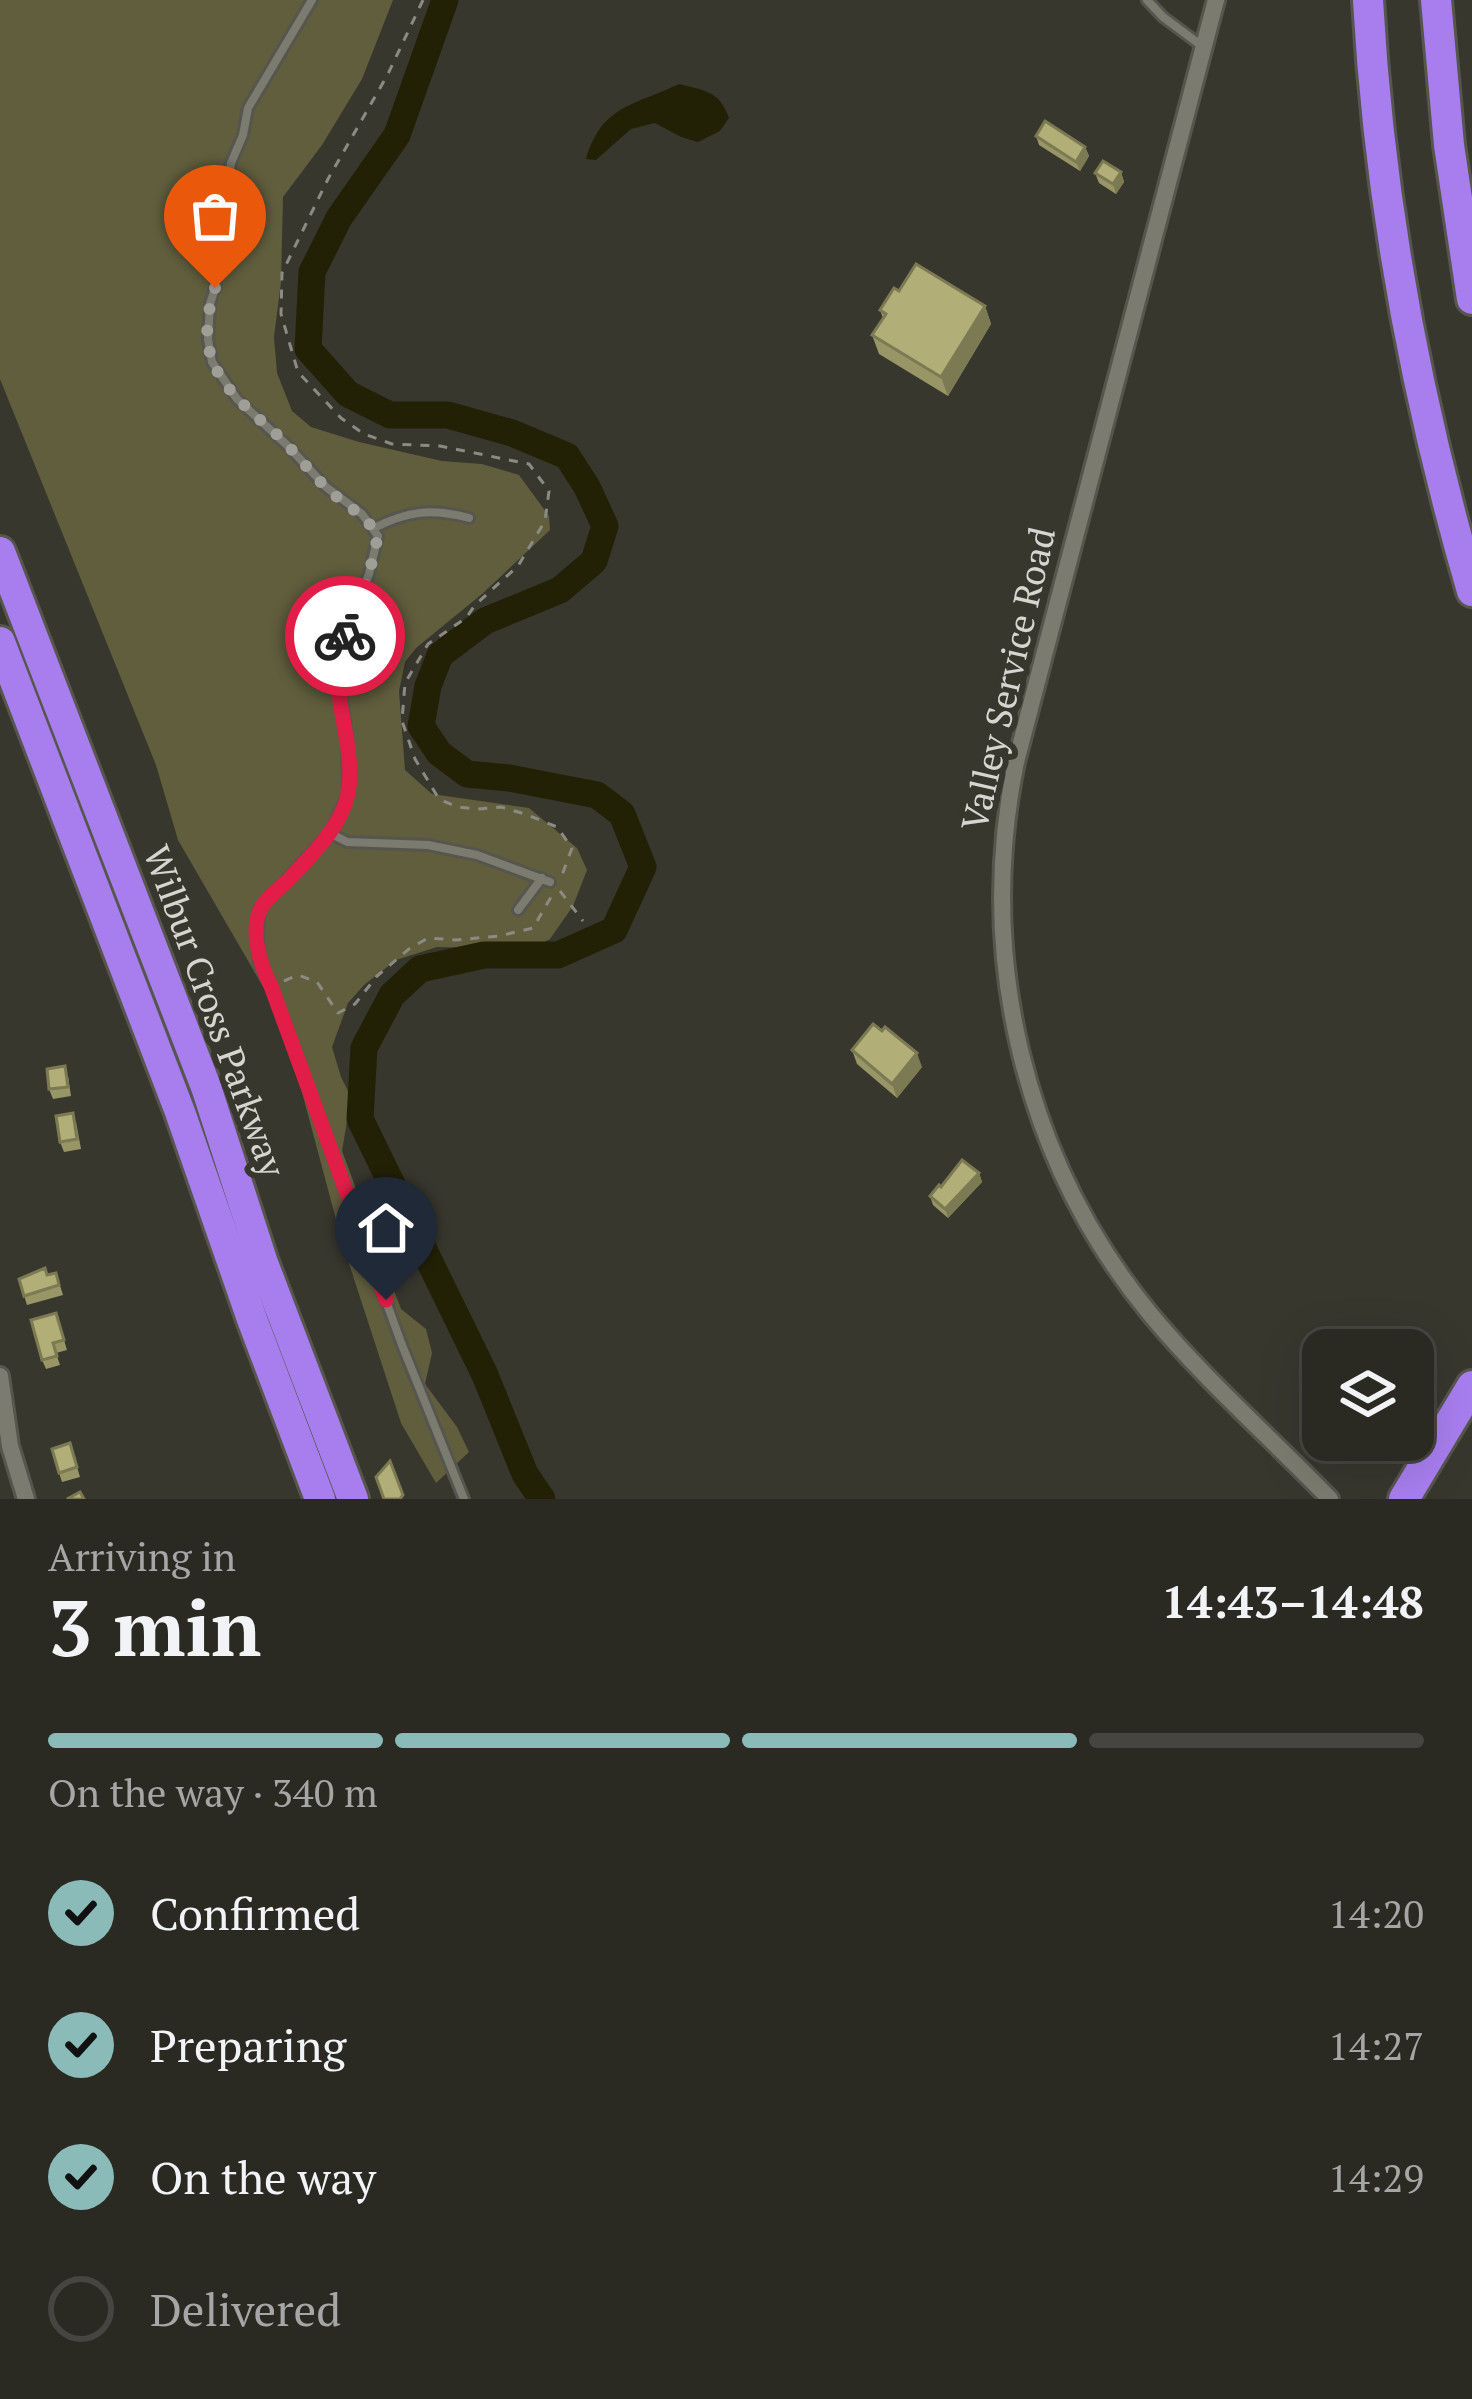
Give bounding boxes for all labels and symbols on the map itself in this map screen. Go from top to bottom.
pin [164,165,266,288]
street label: Valley Service Road [950,522,1065,835]
courier [285,576,405,696]
street label: Wilbur Cross Parkway [134,839,298,1184]
pin [335,1177,437,1300]

